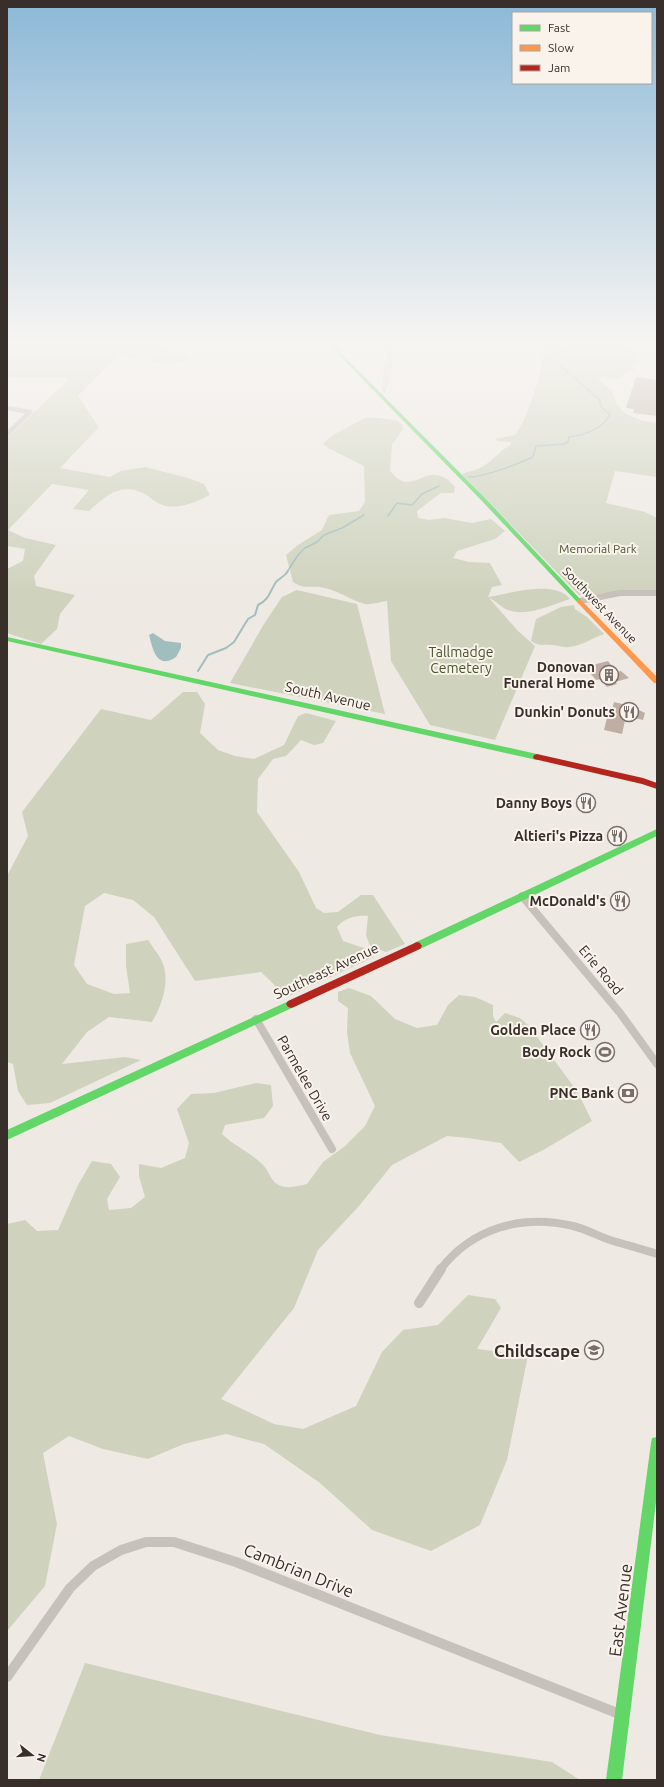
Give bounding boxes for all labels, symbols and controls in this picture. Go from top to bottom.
legend [512,12,652,84]
text: Fast [548,21,570,34]
text: Slow [548,41,574,54]
text: Jam [548,61,570,74]
park label: Memorial Park [559,542,637,555]
street label: Southwest Avenue [560,564,640,646]
park label: Tallmadge Cemetery [428,644,494,676]
place label: Donovan Funeral Home [503,659,595,691]
building icon: Donovan Funeral Home [598,664,620,686]
street label: South Avenue [284,678,372,714]
restaurant icon: Dunkin' Donuts [618,701,640,723]
place label: Dunkin' Donuts [514,704,615,720]
restaurant icon: Danny Boys [575,792,597,814]
place label: Danny Boys [496,795,572,811]
restaurant icon: Altieri's Pizza [606,825,628,847]
place label: Altieri's Pizza [514,828,603,844]
restaurant icon: McDonald's [609,890,631,912]
place label: McDonald's [530,893,606,909]
street label: Southeast Avenue [271,940,381,1002]
street label: Erie Road [576,942,626,998]
restaurant icon: Golden Place [579,1019,601,1041]
place label: Golden Place [490,1022,576,1038]
street label: Parmelee Drive [274,1032,336,1124]
sports icon: Body Rock [594,1041,616,1063]
place label: Body Rock [522,1044,591,1060]
bank icon: PNC Bank [617,1082,639,1104]
place label: PNC Bank [550,1085,614,1101]
school or university icon: Childscape [583,1339,605,1361]
place label: Childscape [494,1341,580,1360]
street label: Cambrian Drive [241,1539,357,1601]
street label: East Avenue [605,1562,635,1658]
north arrow [12,1735,52,1775]
text: N [35,1752,49,1764]

